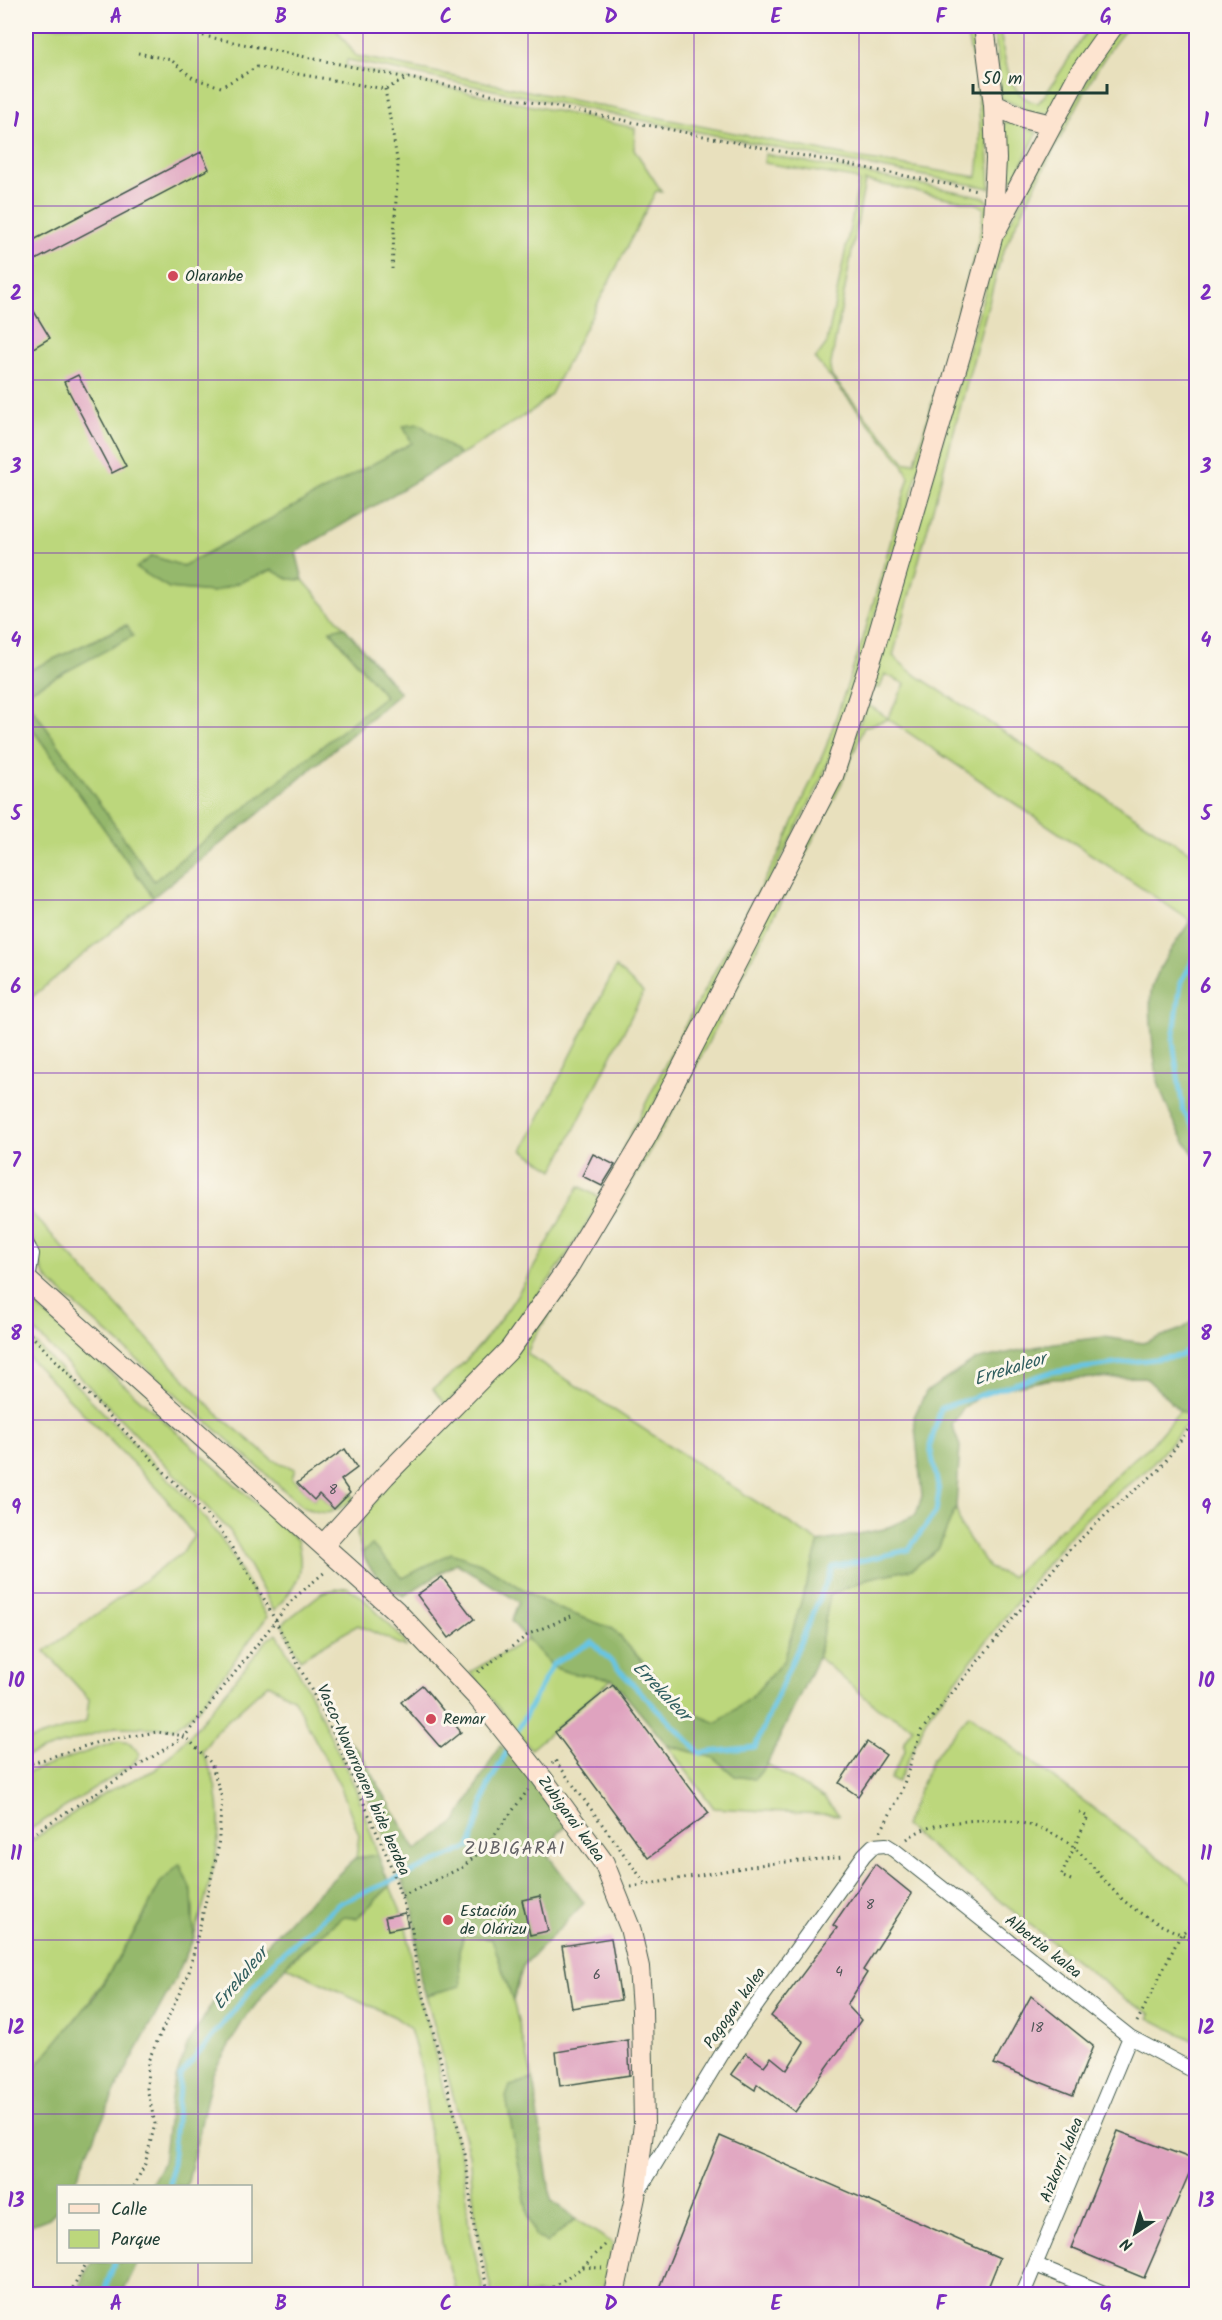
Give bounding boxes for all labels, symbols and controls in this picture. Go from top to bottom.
text: A [110,2,122,34]
text: B [275,2,287,34]
text: C [440,2,452,34]
text: D [604,2,618,34]
text: E [770,2,782,34]
text: F [936,2,948,34]
text: G [1100,2,1112,34]
scale bar [973,57,1106,95]
text: 50 m [982,65,1022,94]
text: 1 [13,106,19,138]
text: 1 [1203,106,1209,138]
place label: Olaranbe [185,264,243,289]
marker: Olaranbe [166,269,180,283]
text: 2 [10,279,22,311]
text: 2 [1200,279,1212,311]
text: 3 [10,452,22,484]
text: 3 [1200,452,1212,484]
text: 4 [11,626,22,658]
text: 4 [1201,626,1212,658]
text: 5 [10,799,23,831]
text: 5 [1200,799,1213,831]
text: 6 [11,972,22,1004]
text: 6 [1201,972,1212,1004]
text: 7 [11,1146,21,1178]
text: 7 [1201,1146,1211,1178]
text: 8 [10,1319,22,1351]
text: 8 [1200,1319,1212,1351]
water label: Errekaleor [970,1344,1054,1395]
house number: 8 [329,1479,338,1501]
text: 9 [11,1493,21,1525]
text: 9 [1201,1493,1211,1525]
water label: Errekaleor [625,1655,700,1732]
text: 10 [8,1666,25,1698]
text: 10 [1198,1666,1215,1698]
street label: Vasco-Navarroaren bide berdea [309,1680,417,1880]
place label: Remar [443,1707,487,1732]
marker: Remar [424,1712,438,1726]
street label: Zubigarai kalea [531,1771,611,1867]
district label: ZUBIGARAI [464,1835,566,1864]
text: 11 [10,1839,22,1871]
text: 11 [1200,1839,1212,1871]
house number: 8 [866,1894,875,1916]
place label: Estación de Olárizu [460,1899,527,1942]
street label: Albertia kalea [999,1909,1087,1985]
marker: Estación de Olárizu [441,1913,455,1927]
water label: Errekaleor [206,1938,279,2017]
house number: 4 [835,1961,843,1983]
street label: Pagogan kalea [698,1962,772,2054]
house number: 6 [593,1964,601,1986]
text: 12 [7,2013,25,2045]
text: 12 [1197,2013,1215,2045]
house number: 18 [1031,2017,1044,2039]
street label: Aizkorri kalea [1034,2114,1090,2206]
legend [57,2185,252,2263]
text: 13 [8,2186,25,2218]
text: 13 [1198,2186,1215,2218]
text: Calle [111,2196,147,2225]
north arrow [1105,2203,1165,2263]
text: Parque [111,2226,160,2255]
text: N [1116,2231,1139,2257]
text: A [110,2289,122,2320]
text: B [275,2289,287,2320]
text: C [440,2289,452,2320]
text: D [604,2289,618,2320]
text: E [770,2289,782,2320]
text: F [936,2289,948,2320]
text: G [1100,2289,1112,2320]

